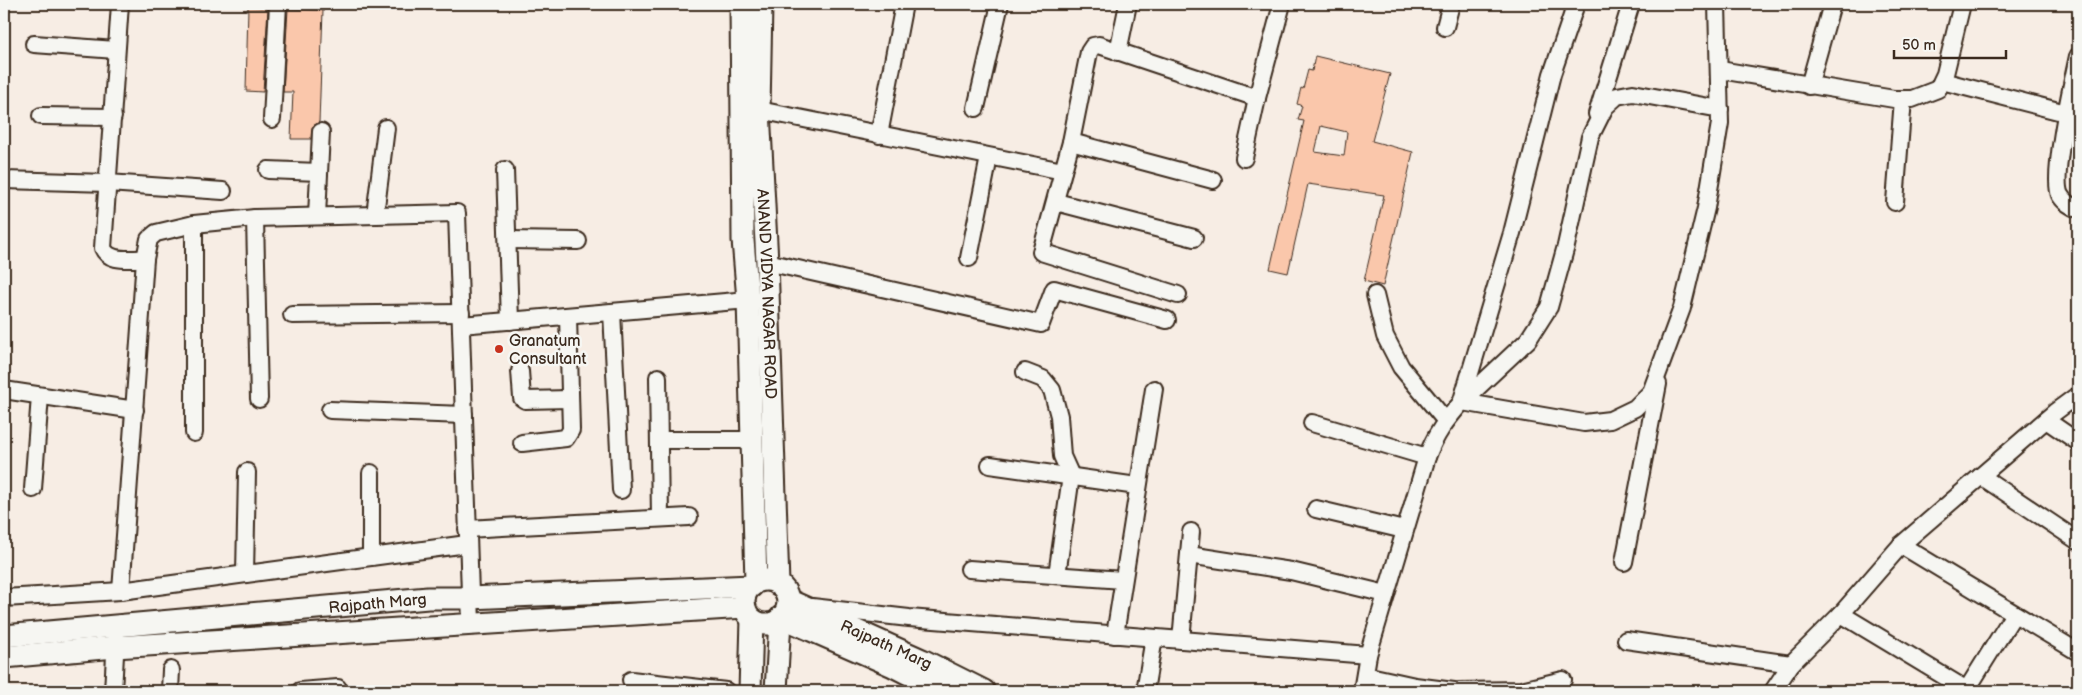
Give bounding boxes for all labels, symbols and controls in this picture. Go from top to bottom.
scale bar [1894,28,2007,60]
text: 50 m [1902,36,1936,55]
street label: ANAND VIDYA NAGAR ROAD [752,188,780,399]
place label: Granatum Consultant [509,332,586,369]
marker: Granatum Consultant [493,343,505,355]
street label: Rajpath Marg [328,590,427,618]
street label: Rajpath Marg [837,617,935,674]

